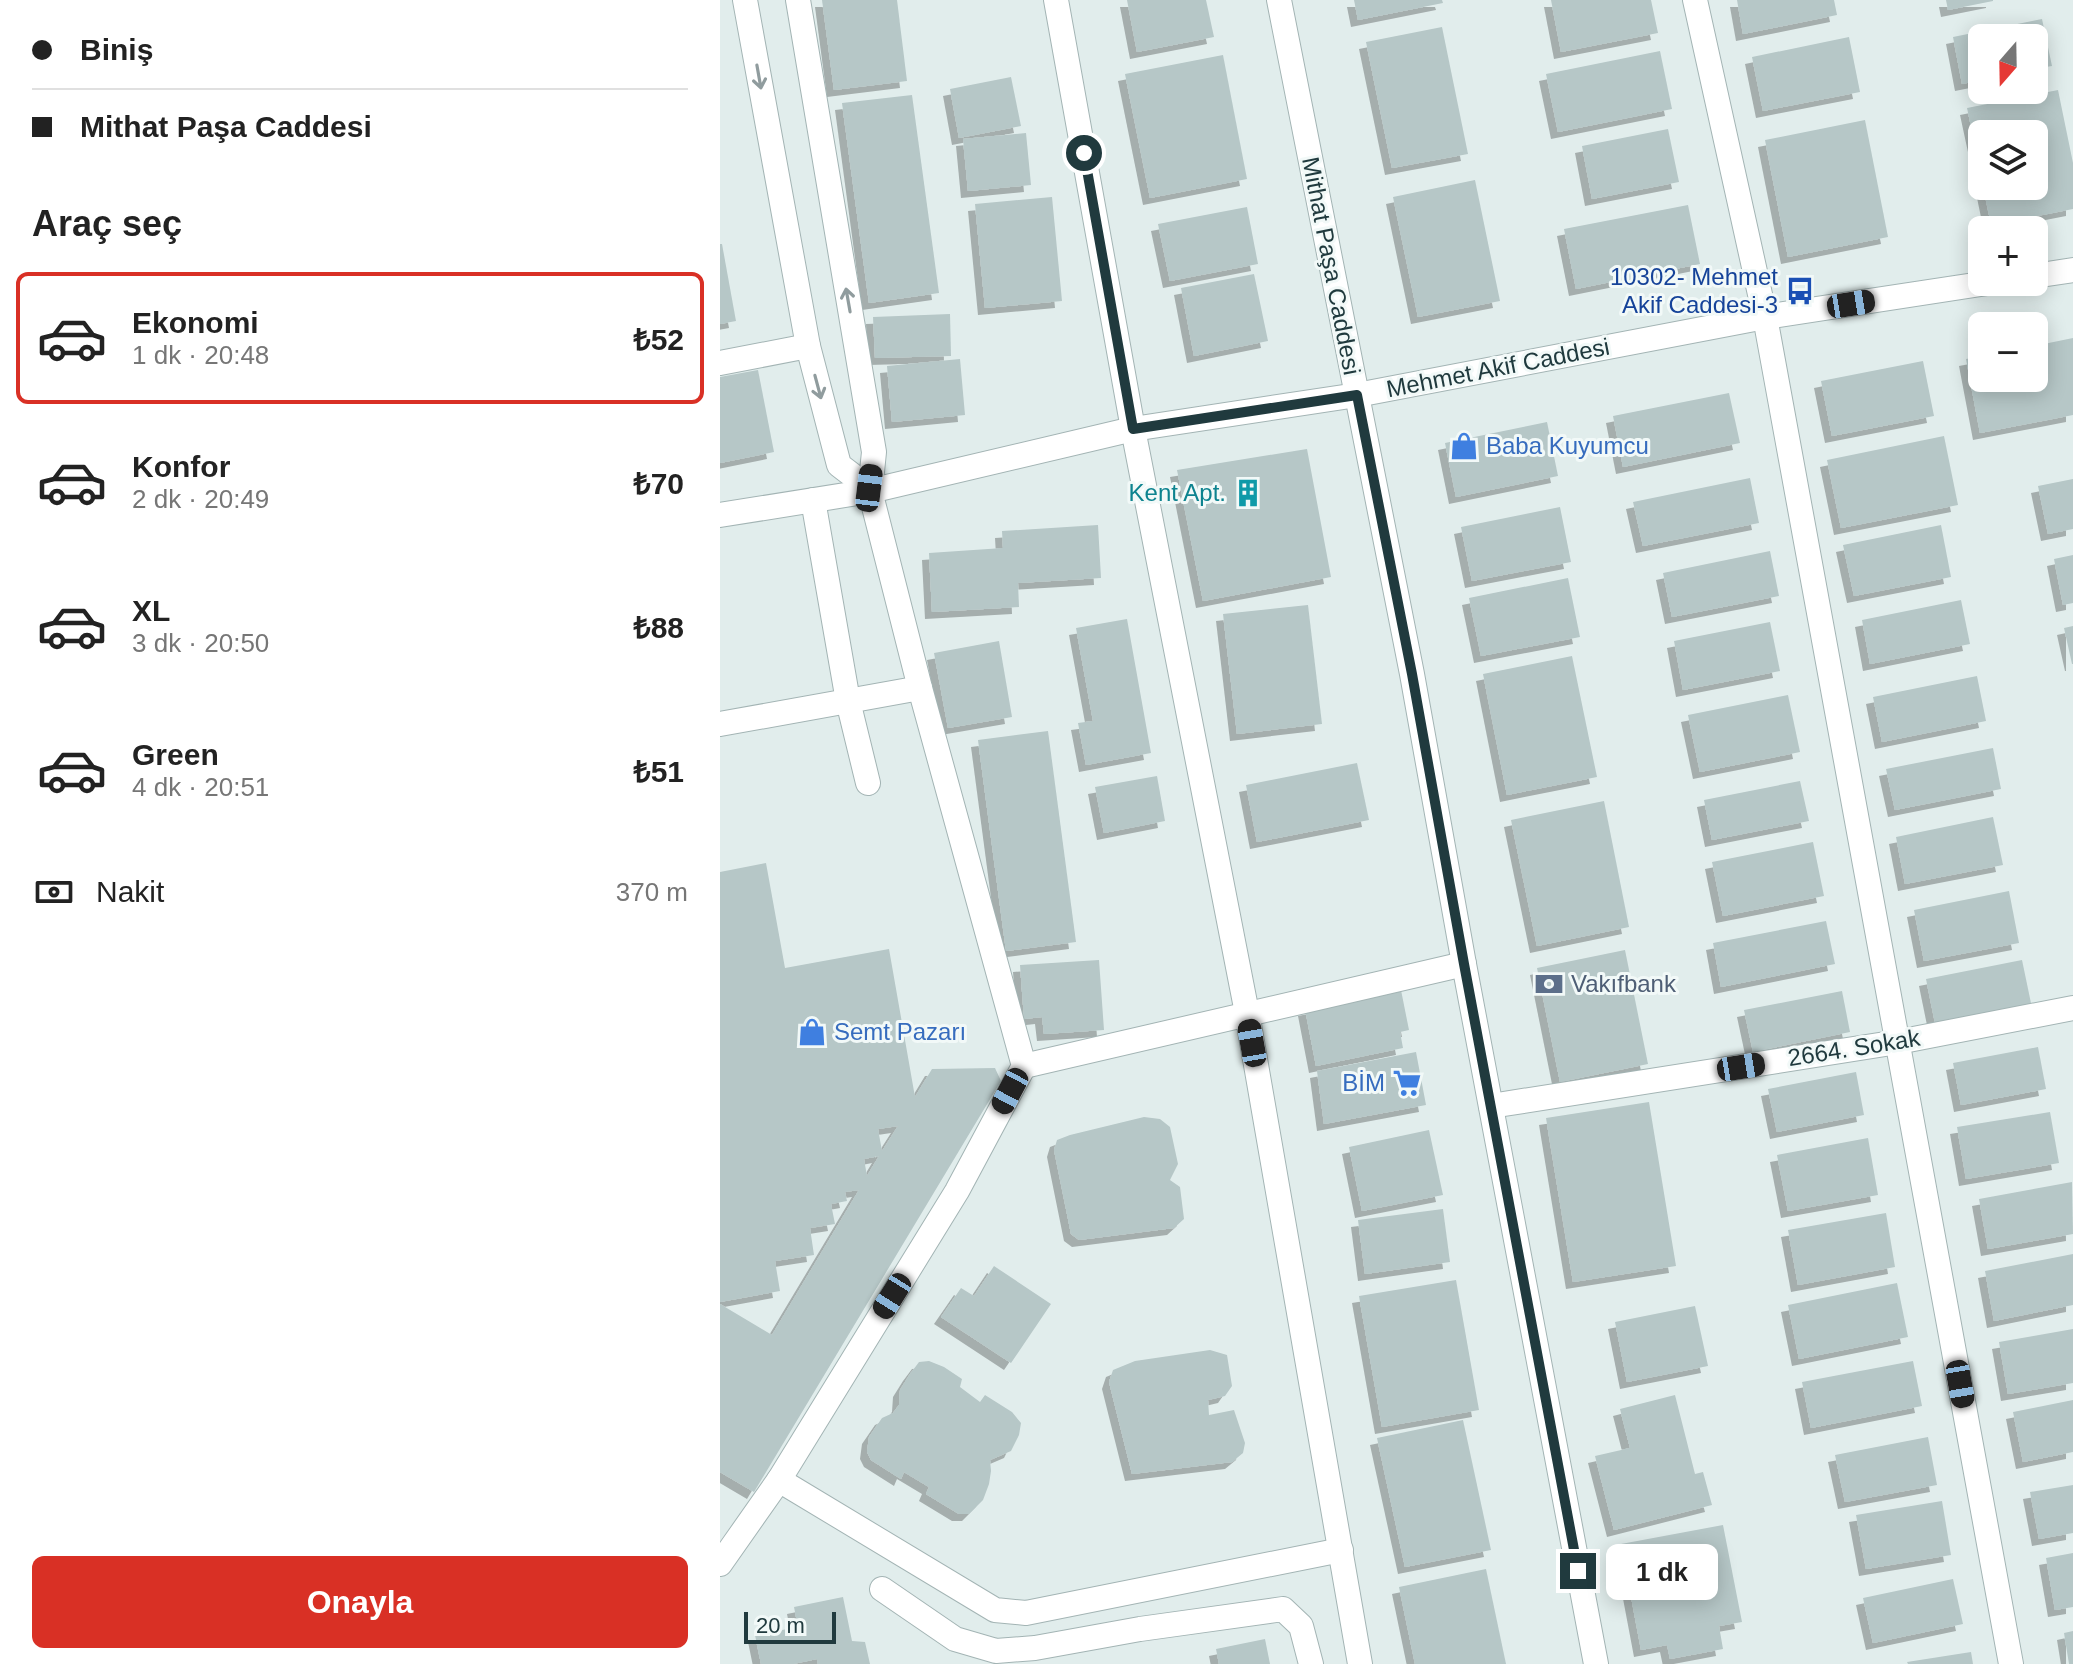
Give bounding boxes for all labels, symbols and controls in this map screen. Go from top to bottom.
north arrow [1968,24,2048,104]
map controls [1968,24,2048,392]
text: Biniş [80,33,153,66]
one-way arrow [752,64,767,89]
text: Mithat Paşa Caddesi [80,110,372,143]
button: layers [1968,120,2048,200]
route start [1066,135,1102,171]
street label: Mithat Paşa Caddesi [1297,155,1366,377]
text: Araç seç [32,203,182,244]
button: + [1968,216,2048,296]
place label: 10302- Mehmet Akif Caddesi-3 [1610,263,1778,318]
bus stop icon: 10302- Mehmet Akif Caddesi-3 [1785,276,1815,306]
one-way arrow [840,288,855,314]
car [1825,288,1877,320]
icon: car [36,302,108,374]
text: Ekonomi [132,306,259,339]
button: − [1968,312,2048,392]
text: ₺52 [633,323,684,356]
street label: Mehmet Akif Caddesi [1384,333,1612,402]
text: 1 dk · 20:48 [132,340,269,370]
one-way arrow [812,373,827,399]
shop icon: Baba Kuyumcu [1449,431,1479,461]
place label: Baba Kuyumcu [1486,432,1649,459]
icon: car [36,446,108,518]
text: Konfor [132,450,230,483]
car [854,463,884,513]
text: ₺70 [633,467,684,500]
building icon: Kent Apt. [1233,478,1263,508]
place label: Kent Apt. [1129,479,1226,506]
text: 2 dk · 20:49 [132,484,269,514]
icon: car [36,590,108,662]
text: XL [132,594,170,627]
text: ₺88 [633,611,684,644]
text: 3 dk · 20:50 [132,628,269,658]
icon: car [36,734,108,806]
text: Green [132,738,219,771]
text: ₺51 [633,755,684,788]
text: 4 dk · 20:51 [132,772,269,802]
icon: cash [32,870,76,914]
text: Nakit [96,875,164,908]
text: 370 m [616,877,688,907]
bank icon: Vakıfbank [1534,969,1564,999]
place label: Vakıfbank [1571,970,1677,997]
shop icon: Semt Pazarı [797,1017,827,1047]
car [1236,1017,1268,1069]
place label: Semt Pazarı [834,1018,966,1045]
street label: 2664. Sokak [1786,1024,1923,1071]
car [1715,1051,1767,1083]
car [988,1064,1032,1118]
supermarket icon: BİM [1392,1068,1422,1098]
place label: BİM [1342,1069,1385,1096]
car [869,1269,915,1323]
car [1944,1358,1976,1410]
callout: 1 dk [1606,1543,1718,1599]
route end [1560,1553,1596,1589]
button: Onayla [32,1556,688,1648]
text: 1 dk [1636,1557,1688,1587]
scale bar [744,1608,836,1644]
text: 20 m [756,1613,805,1638]

